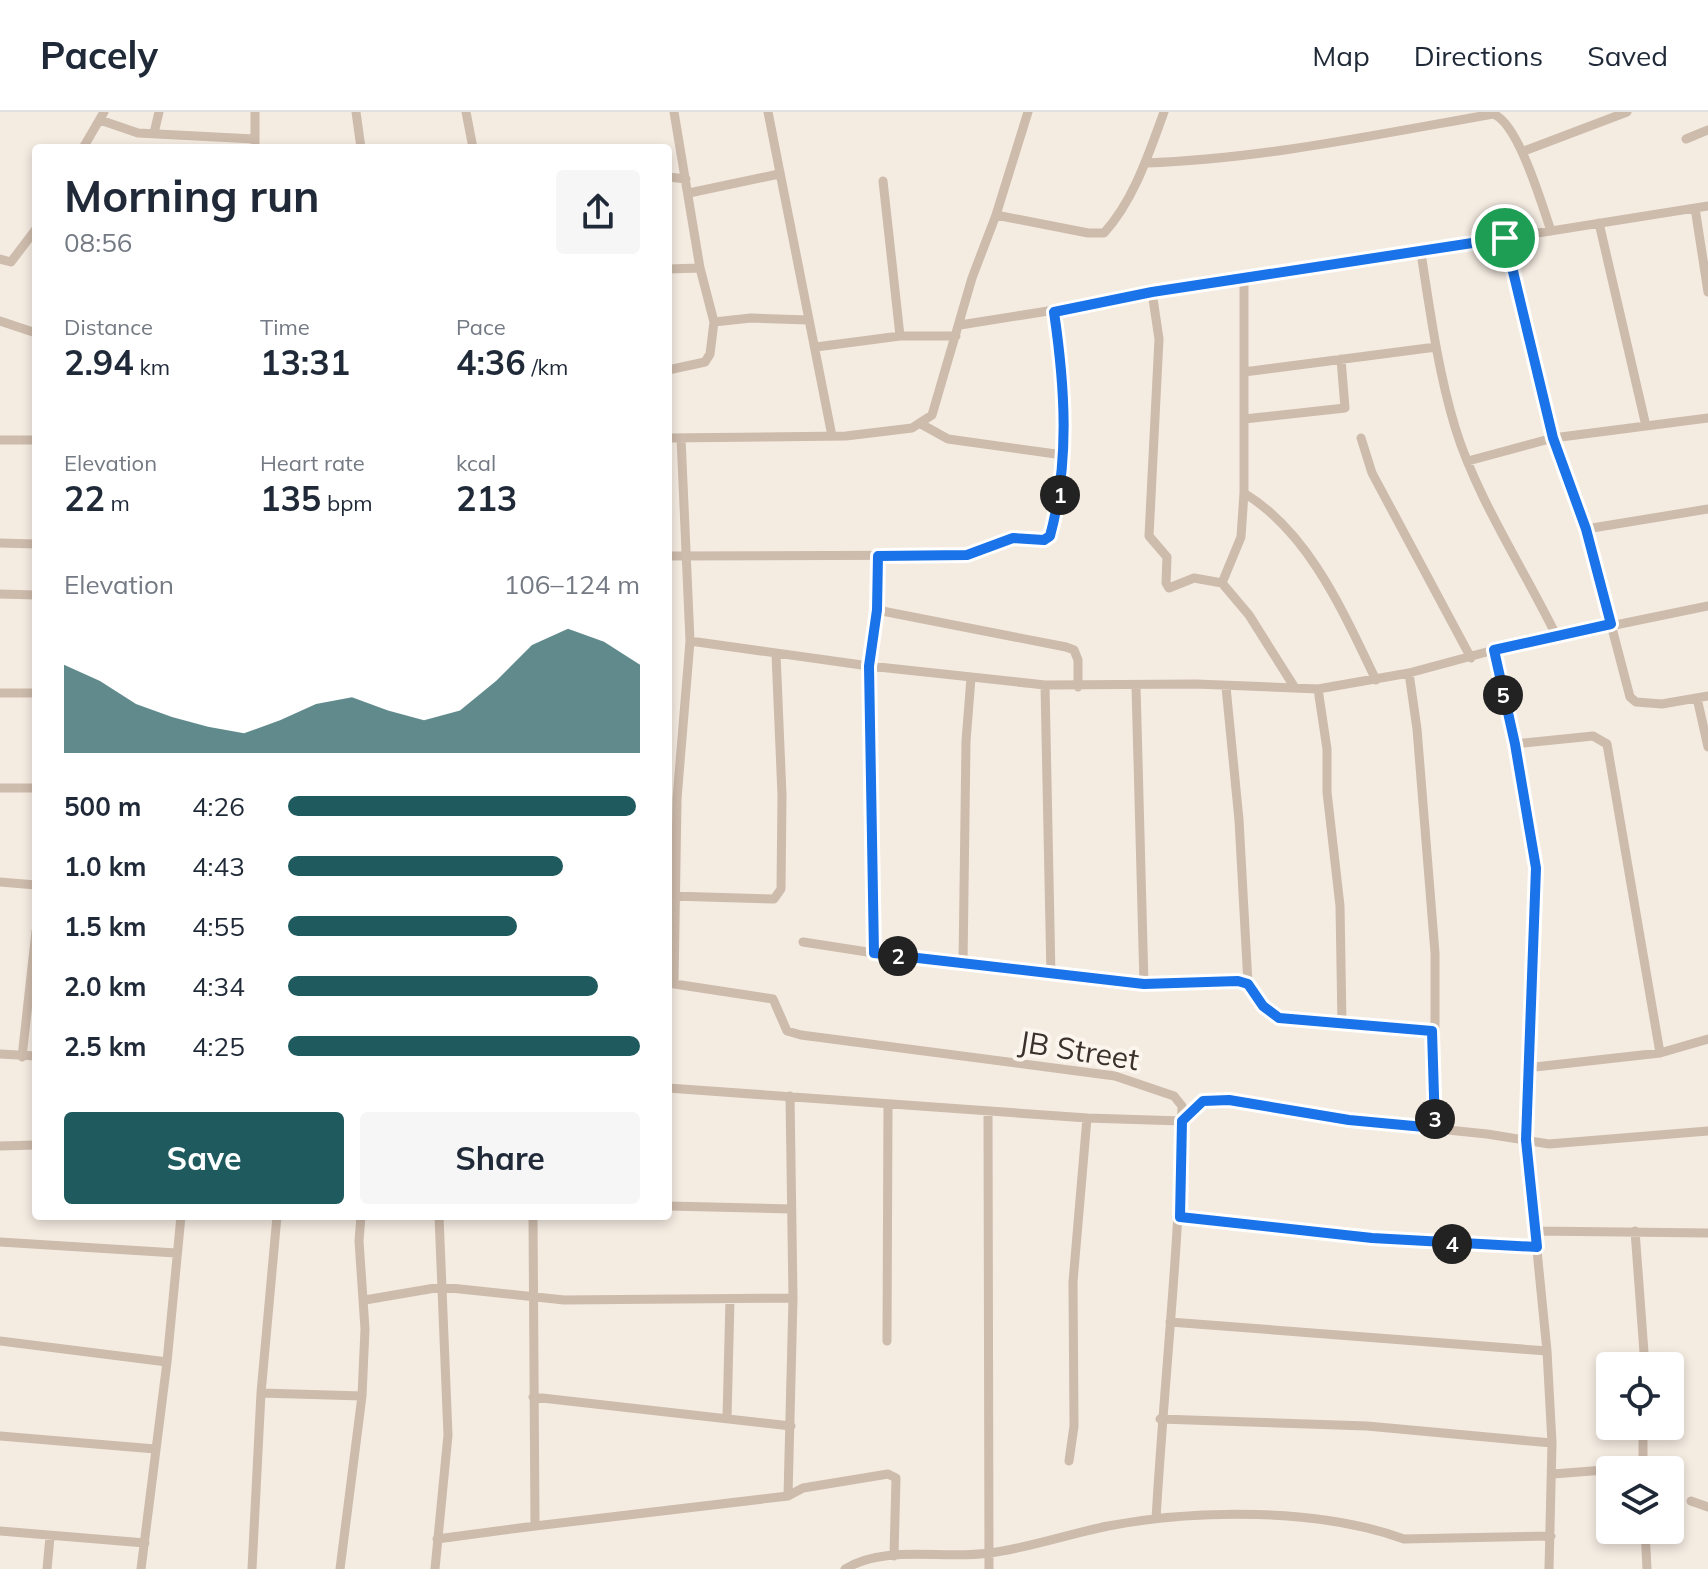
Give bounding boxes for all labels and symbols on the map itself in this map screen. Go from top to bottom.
pin [1471,204,1539,272]
pin: 1 [1040,475,1080,515]
pin: 5 [1483,675,1523,715]
pin: 2 [878,936,918,976]
street label: JB Street [1016,1022,1142,1078]
pin: 3 [1415,1099,1455,1139]
pin: 4 [1432,1224,1472,1264]

